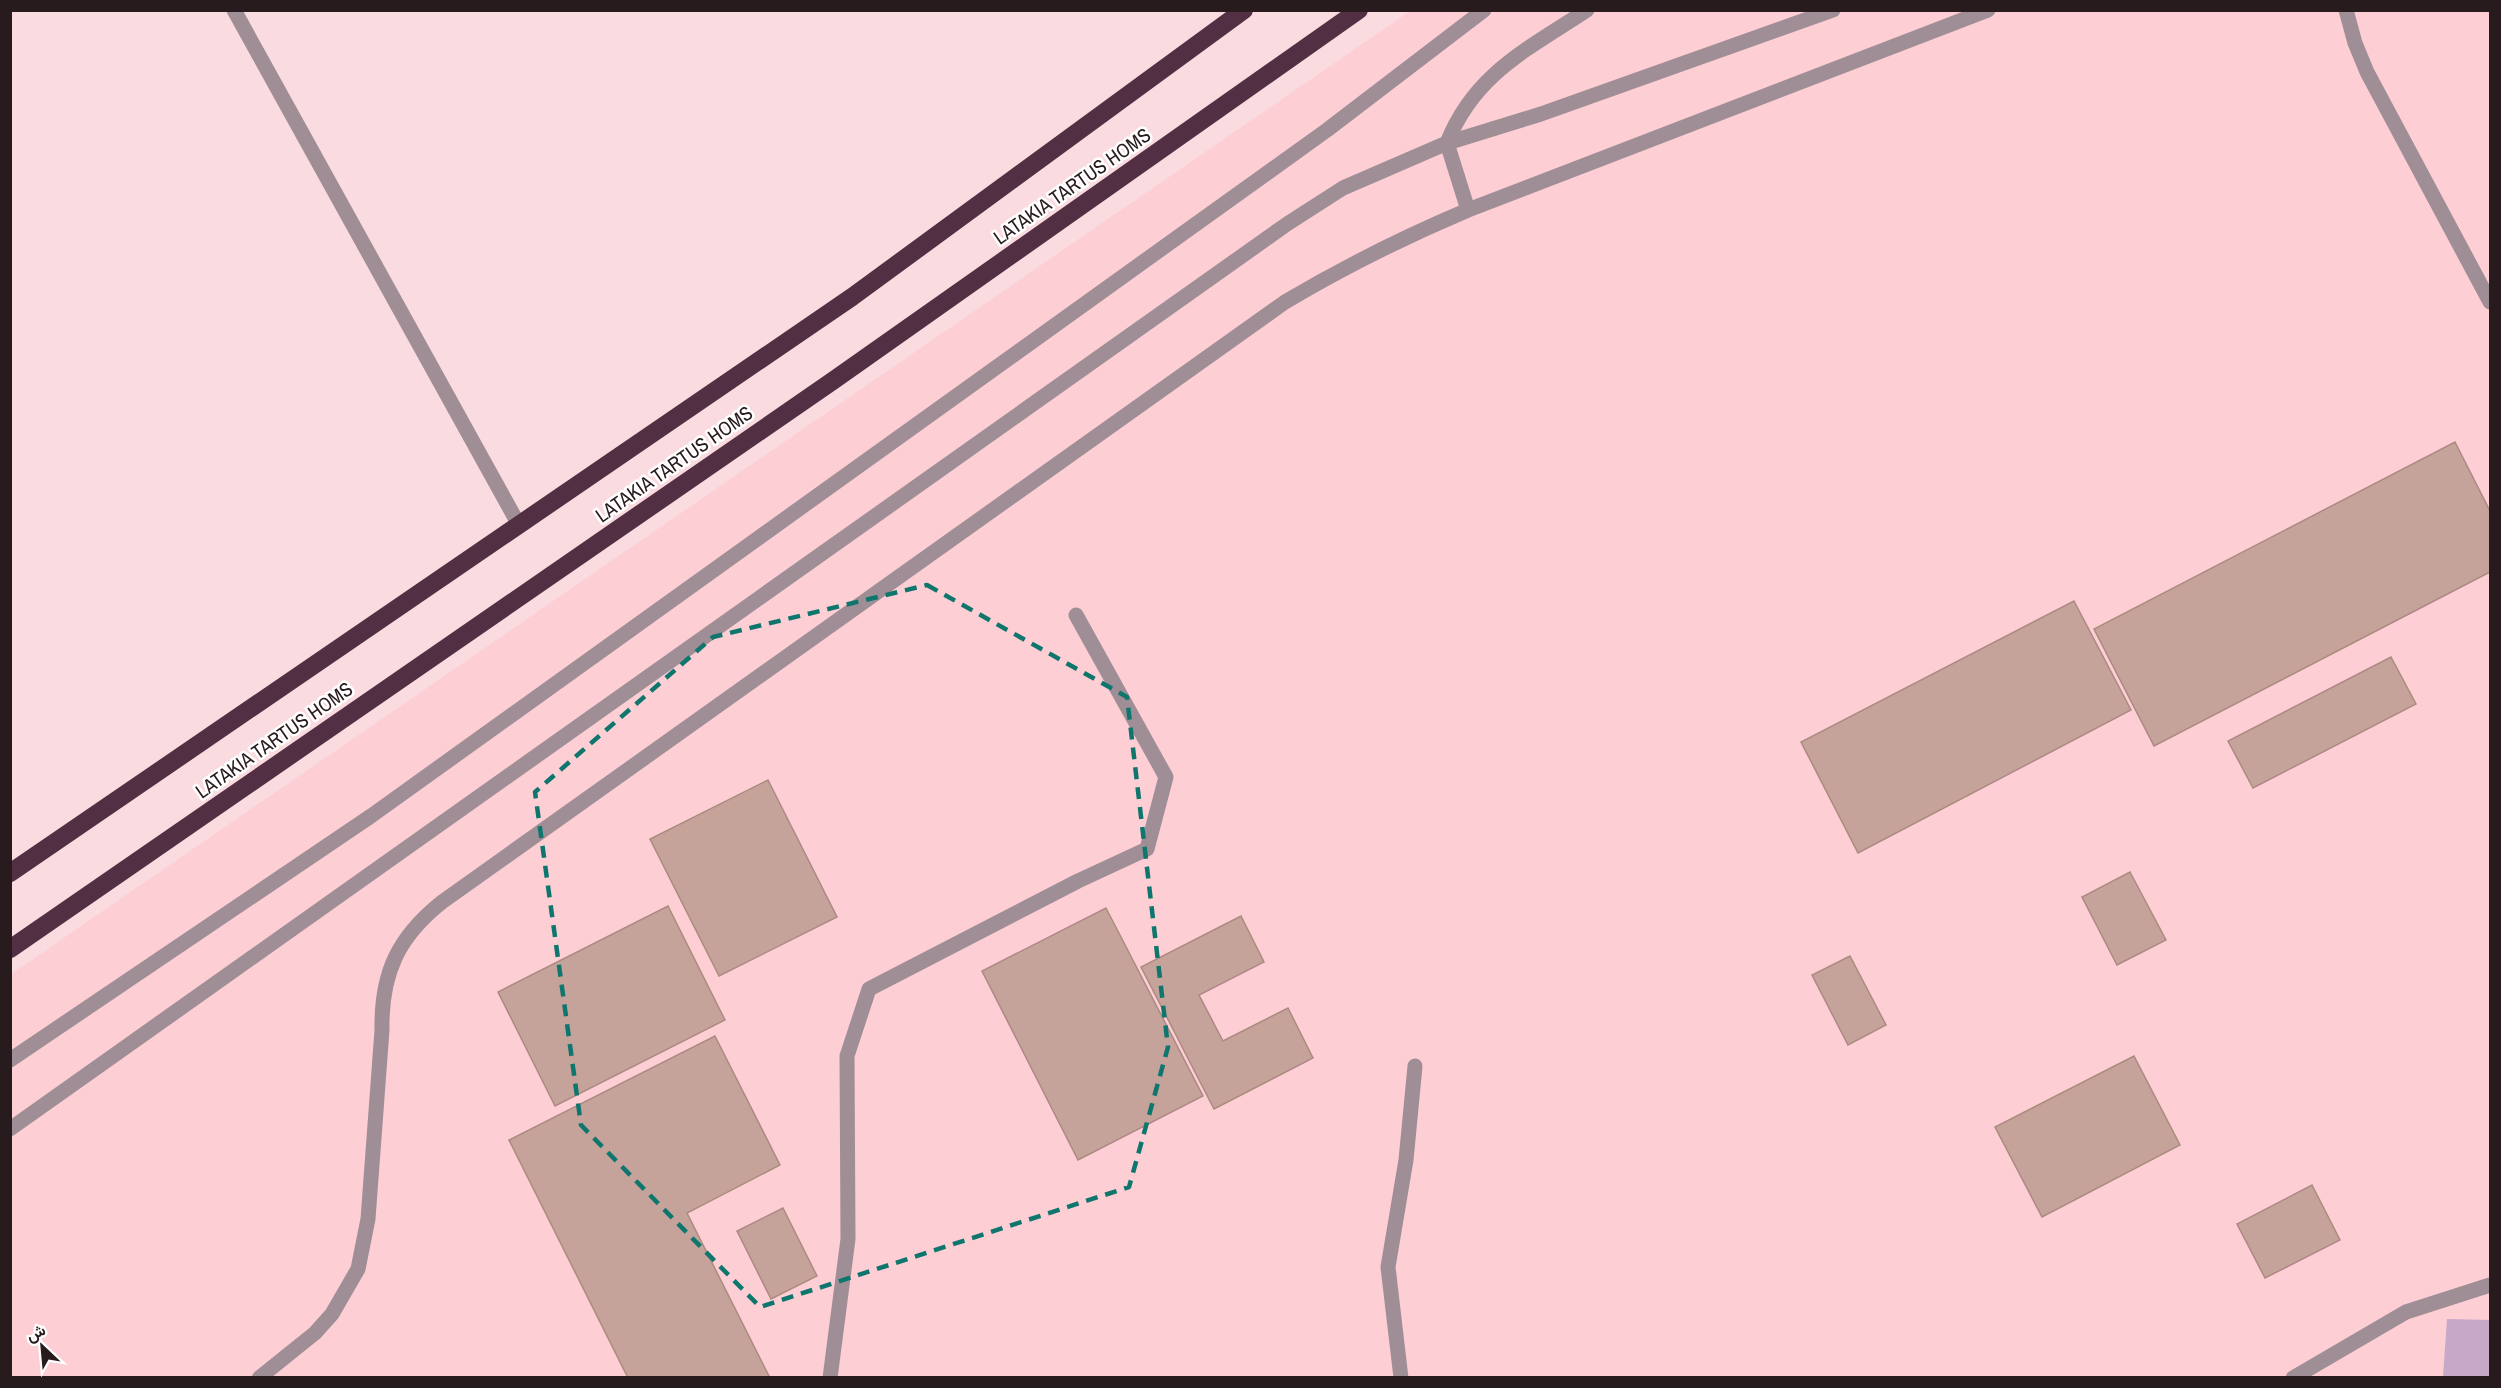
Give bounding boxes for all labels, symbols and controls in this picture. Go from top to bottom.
street label: LATAKIA TARTUS HOMS [988,121,1156,250]
street label: LATAKIA TARTUS HOMS [590,399,758,528]
street label: LATAKIA TARTUS HOMS [190,675,358,804]
north arrow [12,1316,72,1376]
text: ش [22,1318,49,1347]

